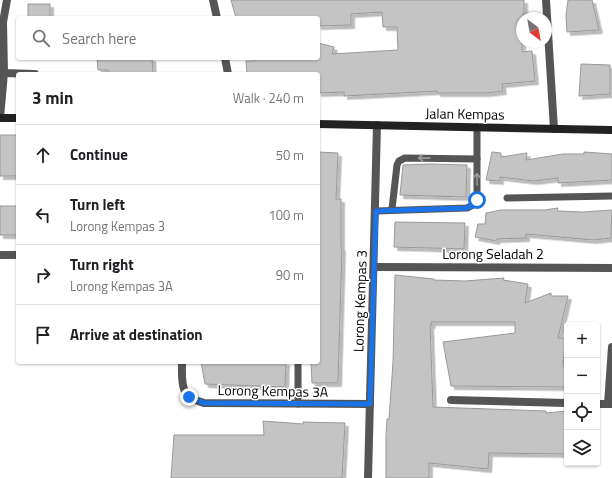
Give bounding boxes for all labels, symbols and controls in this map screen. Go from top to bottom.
north arrow [516,12,552,48]
search box [16,16,320,60]
icon: search [30,27,52,49]
text: Search here [62,27,136,50]
text: 3 min [32,85,73,111]
text: Walk · 240 m [233,88,304,108]
street label: Jalan Kempas [425,102,505,125]
text: Continue [70,143,128,166]
icon: ahead [32,144,54,166]
text: 50 m [276,145,304,165]
one-way arrow [418,154,431,162]
one-way arrow [473,173,481,186]
route start [468,191,486,209]
text: Turn left [70,193,125,216]
icon: left [32,204,54,226]
text: 100 m [268,205,304,225]
text: Lorong Kempas 3 [70,216,165,236]
street label: Lorong Seladah 2 [442,243,544,264]
street label: Lorong Kempas 3 [347,250,372,352]
text: Turn right [70,253,134,276]
icon: right [32,264,54,286]
text: 90 m [276,265,304,285]
text: Lorong Kempas 3A [70,276,173,296]
map controls [564,322,600,466]
button: + [564,322,600,358]
text: Arrive at destination [70,323,203,346]
icon: arrive [32,324,54,346]
button: − [564,358,600,394]
street label: Lorong Kempas 3A [218,379,329,402]
route end [180,388,198,406]
button: locate [564,394,600,430]
button: layers [564,430,600,466]

